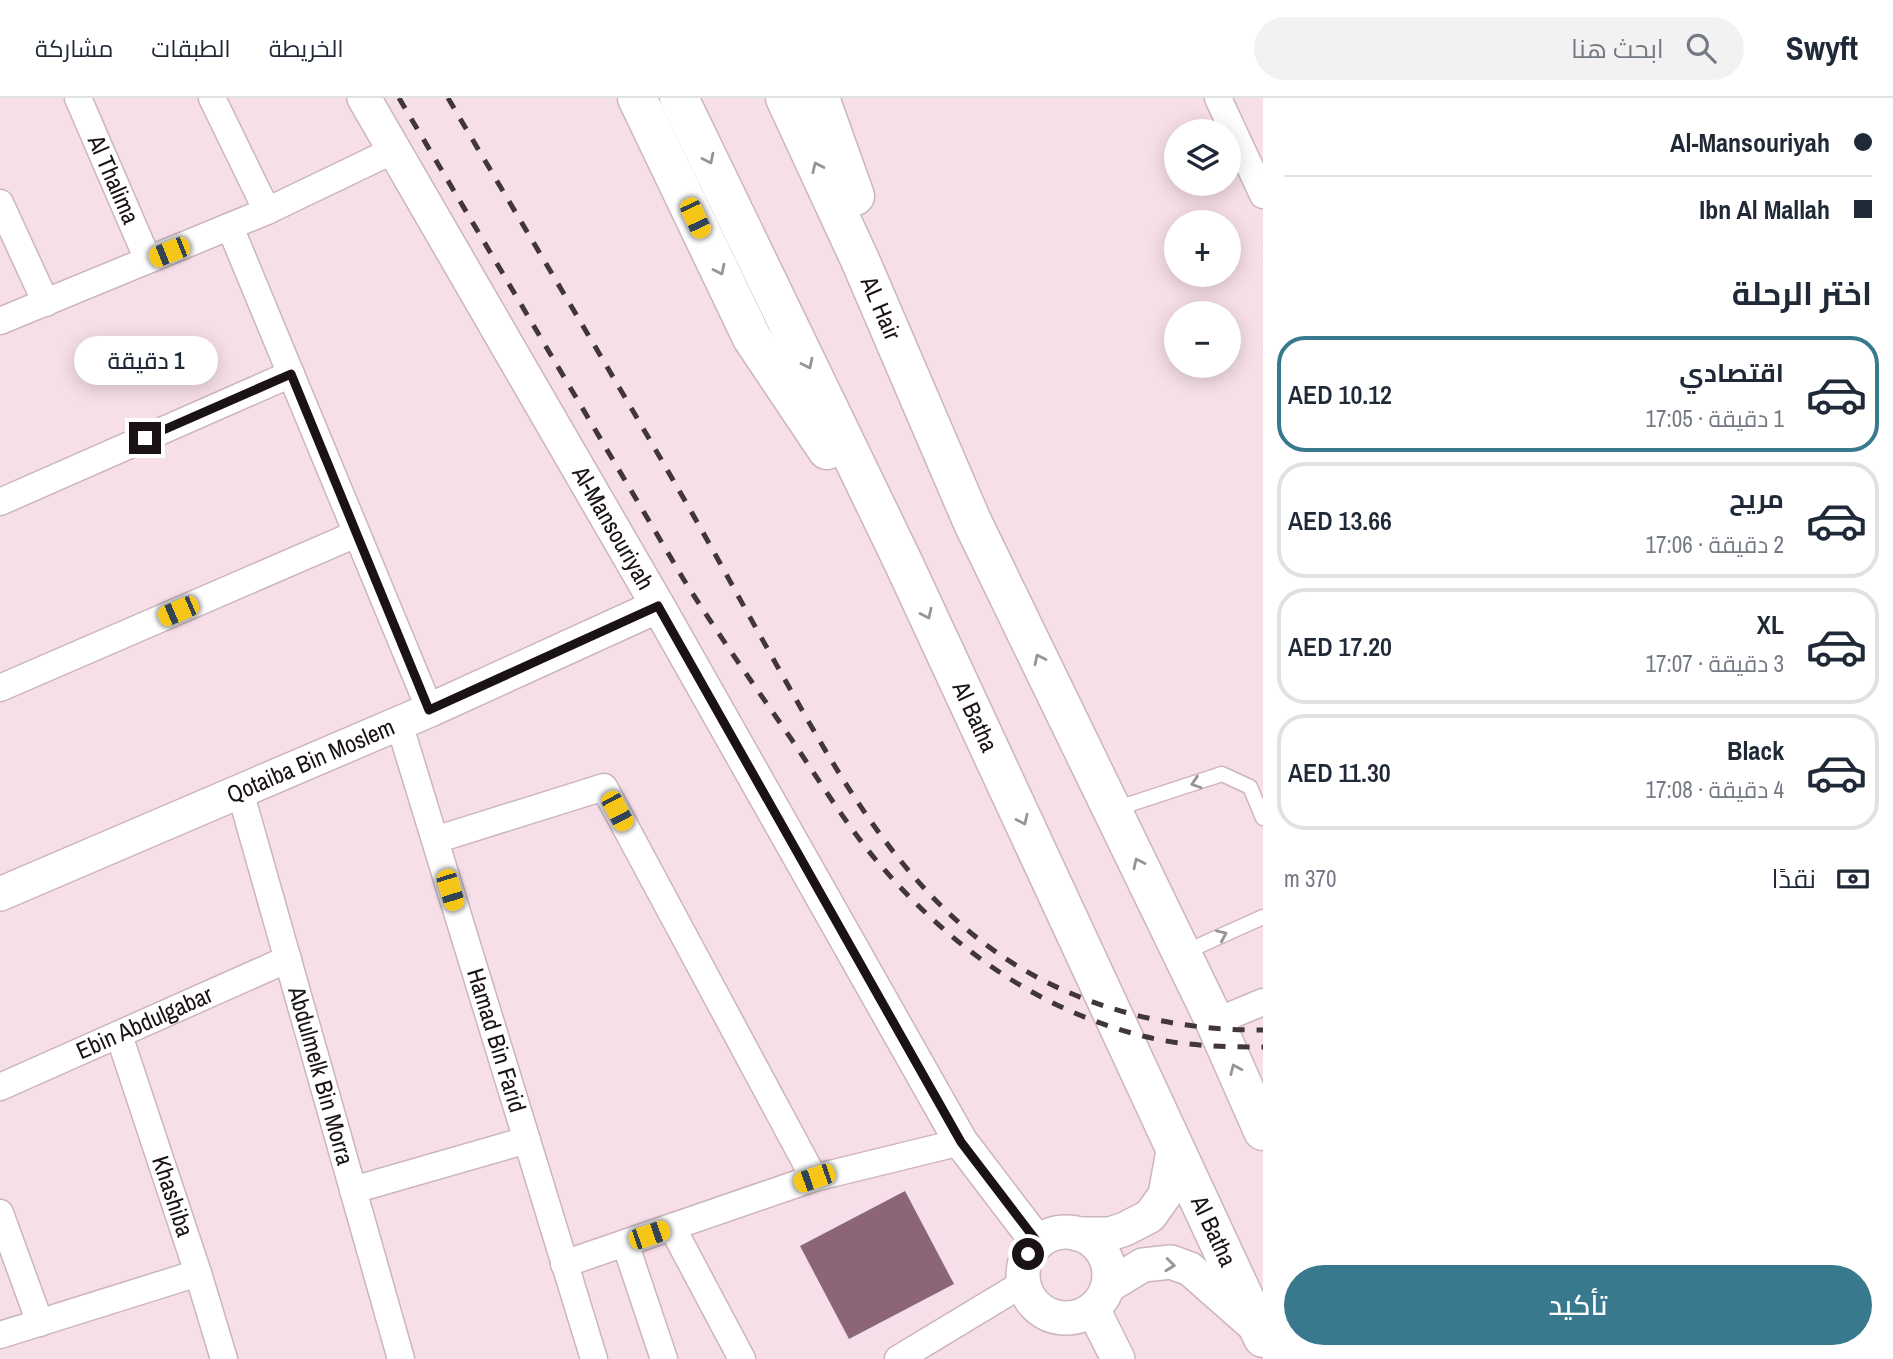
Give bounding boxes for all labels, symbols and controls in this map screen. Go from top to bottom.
search box [1254,17,1744,80]
text: Swyft [1786,26,1858,70]
icon: search [1682,29,1720,67]
text: ابحث هنا [1571,31,1664,66]
text: مشاركة [35,32,113,64]
text: الطبقات [151,32,231,64]
text: الخريطة [269,32,344,64]
map controls [1164,119,1241,378]
button: layers [1164,119,1241,196]
text: Al-Mansouriyah [1670,125,1830,160]
street label: Al Thalima [81,129,148,229]
one-way arrow [700,152,714,164]
one-way arrow [811,162,825,174]
text: Ibn Al Mallah [1699,192,1830,227]
car [677,195,714,241]
button: + [1164,210,1241,287]
car [146,234,193,270]
one-way arrow [711,263,725,275]
street label: AL Hair [853,270,910,345]
text: اختر الرحلة [1732,272,1872,315]
button: − [1164,301,1241,378]
callout: 1 دقيقة [73,336,217,386]
text: 1 دقيقة [108,345,185,376]
text: اقتصادي [1679,355,1784,390]
one-way arrow [799,357,813,369]
icon: car [1805,363,1868,426]
text: AED 10.12 [1288,377,1392,412]
text: 1 دقيقة · 17:05 [1645,403,1784,434]
route end [129,422,161,454]
street label: Al-Mansouriyah [565,459,662,595]
text: مريح [1729,481,1784,516]
icon: car [1805,489,1868,552]
text: AED 13.66 [1288,503,1392,538]
text: 2 دقيقة · 17:06 [1645,529,1784,560]
car [155,593,202,629]
one-way arrow [919,606,933,619]
text: XL [1757,607,1784,642]
icon: car [1805,615,1868,678]
text: AED 17.20 [1288,629,1392,664]
text: 3 دقيقة · 17:07 [1645,648,1784,679]
one-way arrow [1033,654,1047,666]
street label: Al Batha [945,675,1006,757]
street label: Qotaiba Bin Moslem [222,710,399,810]
text: Black [1727,733,1784,768]
icon: car [1805,741,1868,804]
text: AED 11.30 [1288,755,1391,790]
text: 4 دقيقة · 17:08 [1645,774,1784,805]
one-way arrow [1190,775,1202,789]
car [598,788,637,834]
one-way arrow [1015,813,1029,825]
one-way arrow [1132,858,1146,870]
icon: cash [1834,860,1872,898]
text: نقدًا [1772,861,1816,896]
text: 370 m [1284,863,1336,894]
car [434,867,467,913]
one-way arrow [1215,929,1228,943]
street label: Hamad Bin Farid [460,964,534,1116]
street label: Ebin Abdulgabar [71,978,217,1066]
street label: Abdulmelk Bin Morra [281,982,362,1168]
one-way arrow [1230,1064,1244,1076]
street label: Khashiba [145,1151,202,1241]
car [791,1161,838,1195]
street label: Al Batha [1184,1189,1245,1271]
car [626,1218,673,1252]
route start [1012,1238,1044,1270]
one-way arrow [1165,1257,1176,1272]
button: تأكيد [1284,1265,1872,1345]

